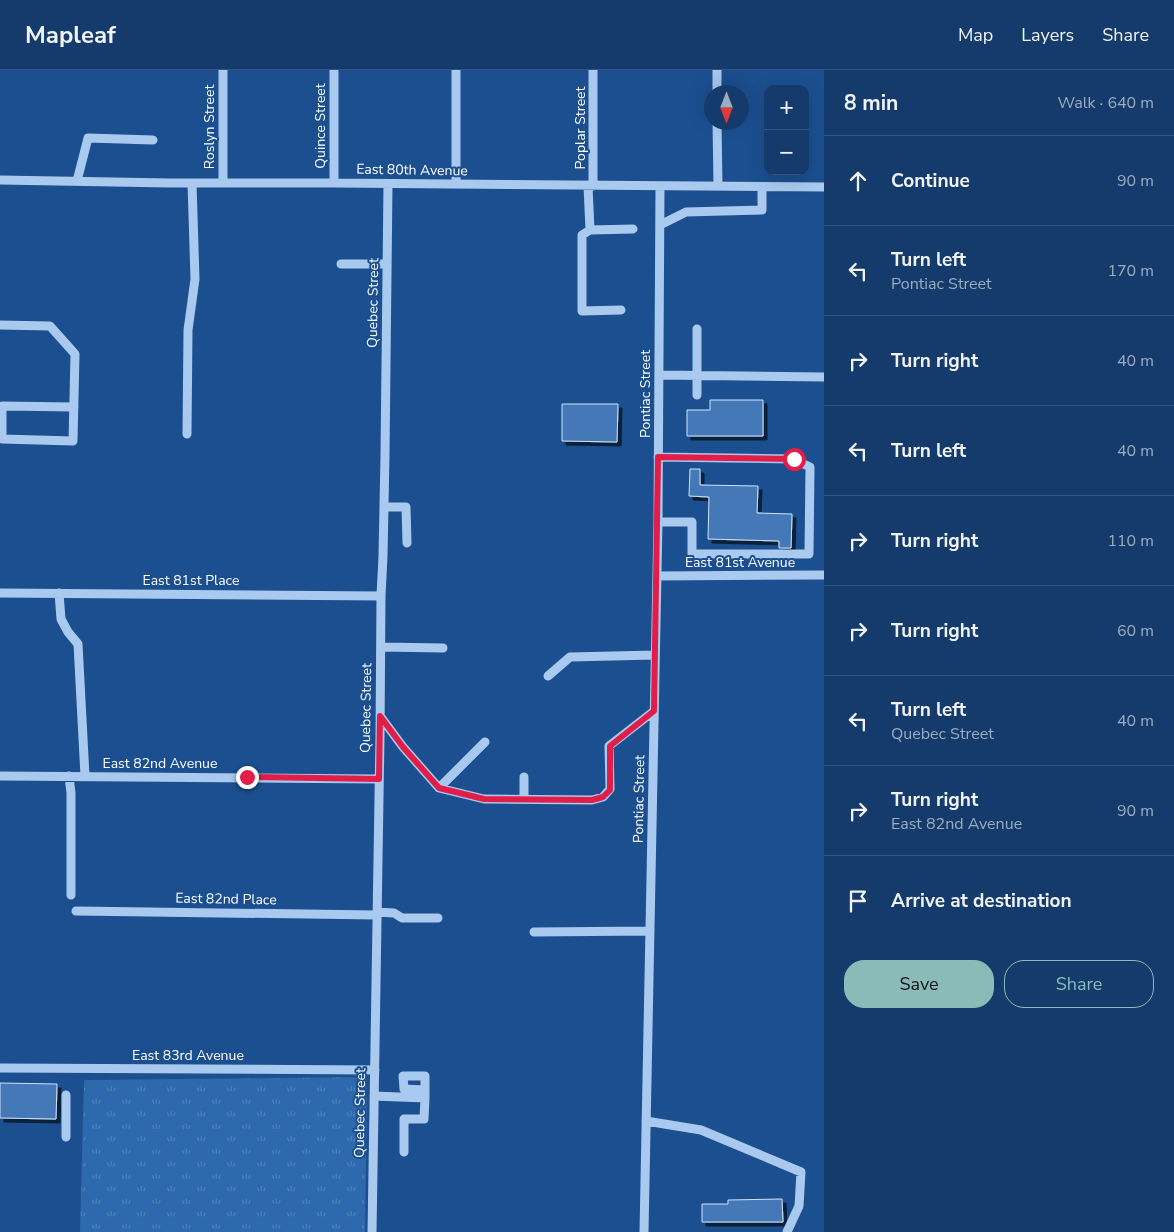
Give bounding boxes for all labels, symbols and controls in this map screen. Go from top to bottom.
text: Mapleaf [25,19,116,51]
text: Map [958,23,993,47]
text: Layers [1021,23,1074,47]
text: Share [1102,23,1149,47]
street label: Quince Street [311,83,330,169]
street label: Roslyn Street [200,85,219,169]
north arrow [704,85,749,130]
map controls [764,85,809,175]
button: + [764,85,809,130]
street label: Poplar Street [571,86,590,169]
text: 8 min [844,89,898,117]
text: Walk · 640 m [1058,92,1154,114]
button: − [764,130,809,175]
street label: East 80th Avenue [356,160,468,180]
icon: ahead [844,167,872,195]
text: Continue [891,168,970,194]
text: 90 m [1117,170,1154,192]
text: Turn left [891,247,966,273]
icon: left [844,257,872,285]
street label: Quebec Street [363,258,383,348]
text: 170 m [1107,260,1154,282]
text: Pontiac Street [891,273,992,295]
icon: right [844,347,872,375]
text: Turn right [891,348,978,374]
street label: Pontiac Street [636,350,655,438]
text: 40 m [1117,350,1154,372]
icon: left [844,437,872,465]
text: Turn left [891,438,966,464]
text: 40 m [1117,440,1154,462]
route start [783,448,806,471]
icon: right [844,527,872,555]
text: Turn right [891,528,978,554]
text: 110 m [1107,530,1154,552]
street label: East 81st Avenue [685,553,795,572]
street label: East 81st Place [143,571,239,590]
icon: right [844,617,872,645]
text: Turn right [891,618,978,644]
text: 60 m [1117,620,1154,642]
street label: Quebec Street [356,663,376,753]
text: Turn left [891,697,966,723]
icon: left [844,707,872,735]
text: 40 m [1117,710,1154,732]
text: Quebec Street [891,723,994,745]
street label: East 82nd Avenue [103,754,217,773]
street label: Pontiac Street [629,755,649,843]
route end [236,766,259,789]
text: Turn right [891,787,978,813]
icon: right [844,797,872,825]
text: 90 m [1117,800,1154,822]
text: East 82nd Avenue [891,813,1022,835]
icon: arrive [844,887,872,915]
text: Arrive at destination [891,888,1072,914]
street label: East 82nd Place [175,889,277,909]
button: Save [844,960,994,1008]
button: Share [1004,960,1154,1008]
street label: East 83rd Avenue [132,1046,244,1065]
street label: Quebec Street [350,1068,370,1158]

